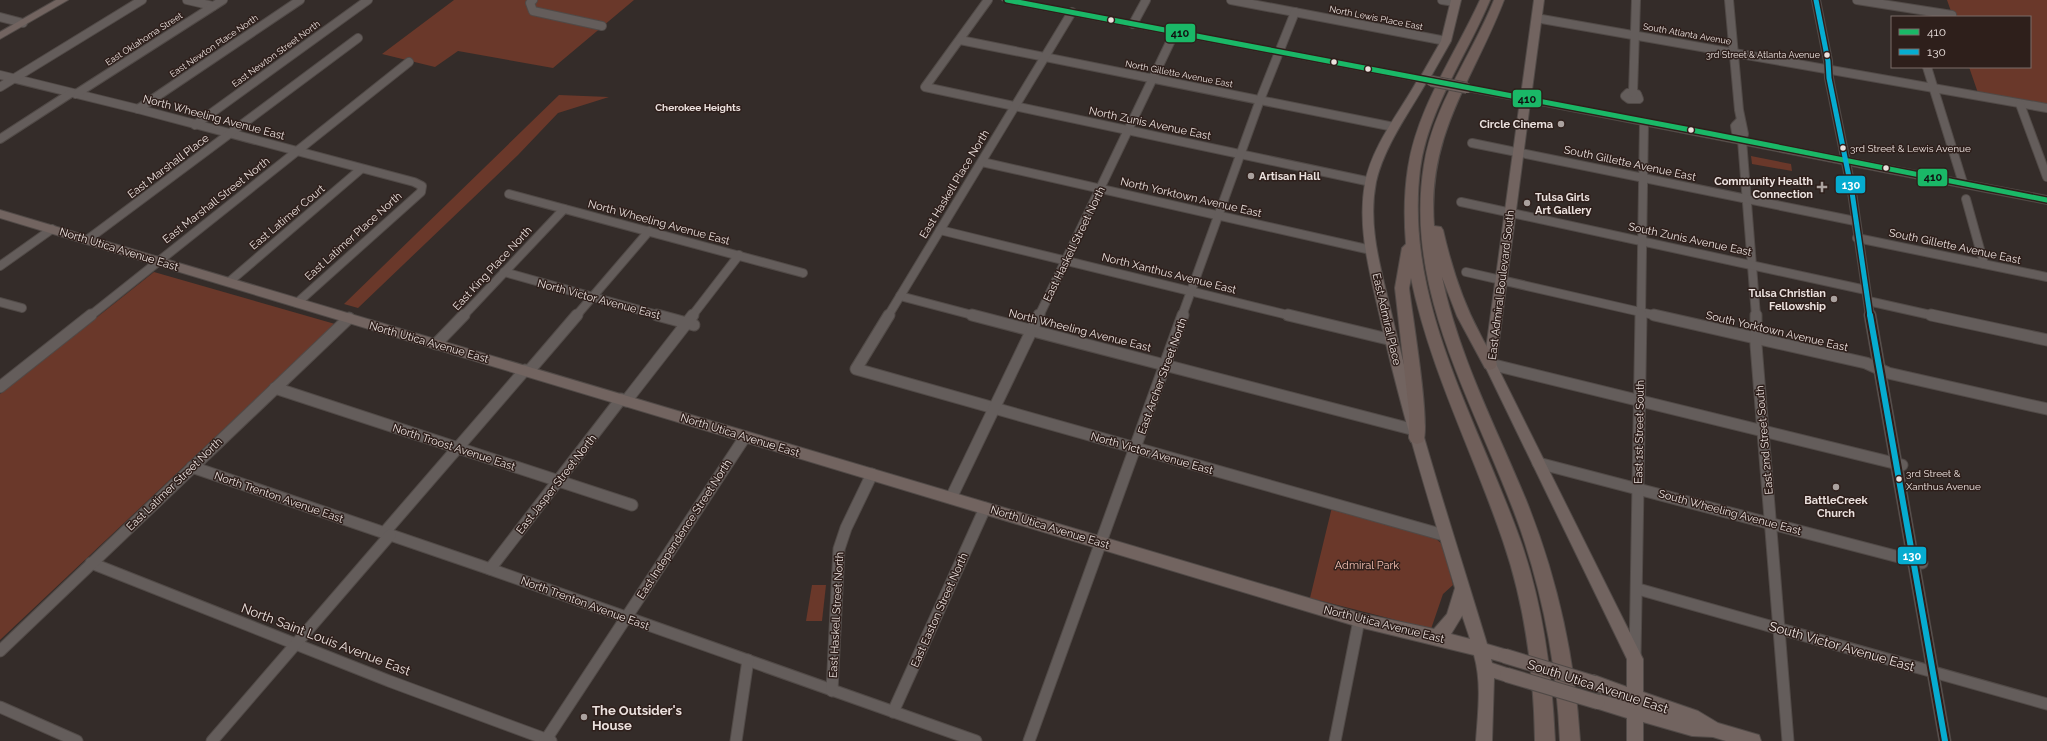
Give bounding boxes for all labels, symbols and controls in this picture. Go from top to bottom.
street label: North Lewis Place East [1328,4,1424,32]
street label: East Oklahoma Street [104,10,184,68]
street label: East Newton Place North [168,13,260,79]
unlabelled marker [1106,15,1116,25]
legend [1891,16,2031,68]
street label: East Newton Street North [230,19,322,89]
street label: South Atlanta Avenue [1642,21,1733,47]
line badge: 410 [1165,23,1196,43]
text: 410 [1927,25,1946,39]
text: 410 [1171,27,1189,40]
text: 130 [1927,45,1946,59]
place label: 3rd Street & Atlanta Avenue [1706,50,1821,60]
marker: 3rd Street & Atlanta Avenue [1822,50,1832,60]
unlabelled marker [1329,57,1339,67]
street label: North Gillette Avenue East [1124,59,1234,89]
unlabelled marker [1363,64,1373,74]
line badge: 410 [1512,89,1542,108]
street label: North Wheeling Avenue East [142,92,287,143]
text: 410 [1518,93,1536,106]
district label: Cherokee Heights [655,102,741,113]
street label: North Zunis Avenue East [1088,104,1213,143]
place label: Circle Cinema [1479,118,1553,131]
marker: Circle Cinema [1556,119,1566,129]
unlabelled marker [1686,125,1696,135]
street label: East Haskell Place North [917,128,992,241]
street label: East Marshall Place [125,131,212,201]
street label: South Gillette Avenue East [1563,143,1697,184]
marker: 3rd Street & Lewis Avenue [1838,143,1848,153]
place label: 3rd Street & Lewis Avenue [1850,143,1971,154]
street label: East Marshall Street North [160,155,272,246]
unlabelled marker [1881,163,1891,173]
line badge: 410 [1917,168,1948,187]
place label: Artisan Hall [1259,170,1321,183]
marker: Artisan Hall [1246,171,1256,181]
text: 410 [1924,171,1942,184]
street label: North Yorktown Avenue East [1119,175,1263,220]
place label: Community Health Connection [1714,175,1813,201]
line badge: 130 [1835,175,1866,194]
text: 130 [1842,179,1860,192]
marker: Community Health Connection [1816,181,1828,193]
street label: East Latimer Court [247,182,328,253]
street label: East Haskell Street North [1041,185,1108,304]
street label: East Latimer Place North [302,189,404,283]
place label: Tulsa Girls Art Gallery [1535,191,1592,217]
street label: North Wheeling Avenue East [587,197,732,248]
marker: Tulsa Girls Art Gallery [1522,198,1532,208]
street label: East Admiral Boulevard South [1486,209,1517,361]
street label: South Zunis Avenue East [1627,220,1753,259]
street label: East King Place North [450,224,535,313]
street label: North Utica Avenue East [58,225,180,274]
street label: South Gillette Avenue East [1888,226,2022,267]
street label: North Xanthus Avenue East [1100,250,1238,297]
street label: East Admiral Place [1370,272,1404,367]
street label: North Victor Avenue East [536,277,662,322]
place label: Tulsa Christian Fellowship [1749,287,1826,313]
marker: Tulsa Christian Fellowship [1829,294,1839,304]
street label: North Wheeling Avenue East [1007,306,1153,355]
street label: South Yorktown Avenue East [1705,309,1850,354]
street label: East Archer Street North [1135,316,1190,436]
street label: North Utica Avenue East [368,319,490,366]
street label: East 1st Street South [1632,380,1647,484]
street label: East 2nd Street South [1753,385,1776,495]
street label: North Utica Avenue East [679,411,801,460]
street label: North Troost Avenue East [391,421,517,474]
street label: North Victor Avenue East [1089,430,1215,477]
street label: East Jasper Street North [514,432,599,537]
street label: East Latimer Street North [124,435,225,534]
street label: East Independence Street North [634,457,734,601]
place label: 3rd Street & Xanthus Avenue [1906,468,1981,492]
street label: North Trenton Avenue East [213,469,345,526]
marker: 3rd Street & Xanthus Avenue [1894,474,1904,484]
marker: BattleCreek Church [1831,482,1841,492]
street label: South Wheeling Avenue East [1657,487,1803,538]
place label: BattleCreek Church [1804,494,1869,520]
street label: North Utica Avenue East [989,503,1111,552]
line badge: 130 [1897,546,1927,565]
text: 130 [1903,550,1921,563]
street label: East Easton Street North [908,551,971,669]
street label: East Haskell Street North [827,552,846,679]
park label: Admiral Park [1335,559,1399,572]
street label: North Trenton Avenue East [519,574,651,633]
street label: North Saint Louis Avenue East [239,600,413,679]
street label: North Utica Avenue East [1322,603,1446,646]
street label: South Victor Avenue East [1767,619,1917,675]
street label: South Utica Avenue East [1526,657,1671,717]
place label: The Outsider's House [592,703,683,733]
marker: The Outsider's House [579,712,589,722]

